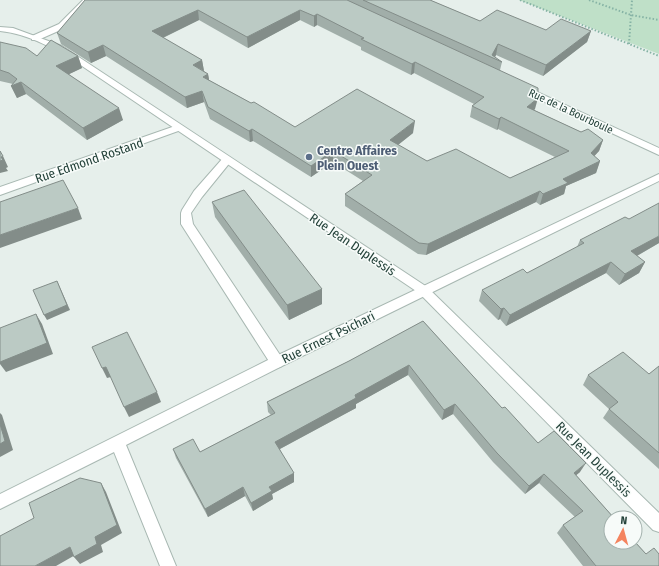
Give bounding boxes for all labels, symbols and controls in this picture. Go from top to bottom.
street label: Rue de la Bourboule [527,86,615,137]
street label: Rue Edmond Rostand [33,135,145,186]
place label: Centre Affaires Plein Ouest [317,143,397,173]
marker: Centre Affaires Plein Ouest [304,152,314,162]
street label: Rue Jean Duplessis [307,210,399,279]
street label: Rue Ernest Psichari [279,308,377,367]
street label: Rue Jean Duplessis [553,419,635,500]
north arrow [603,510,643,550]
text: N [620,514,628,527]

